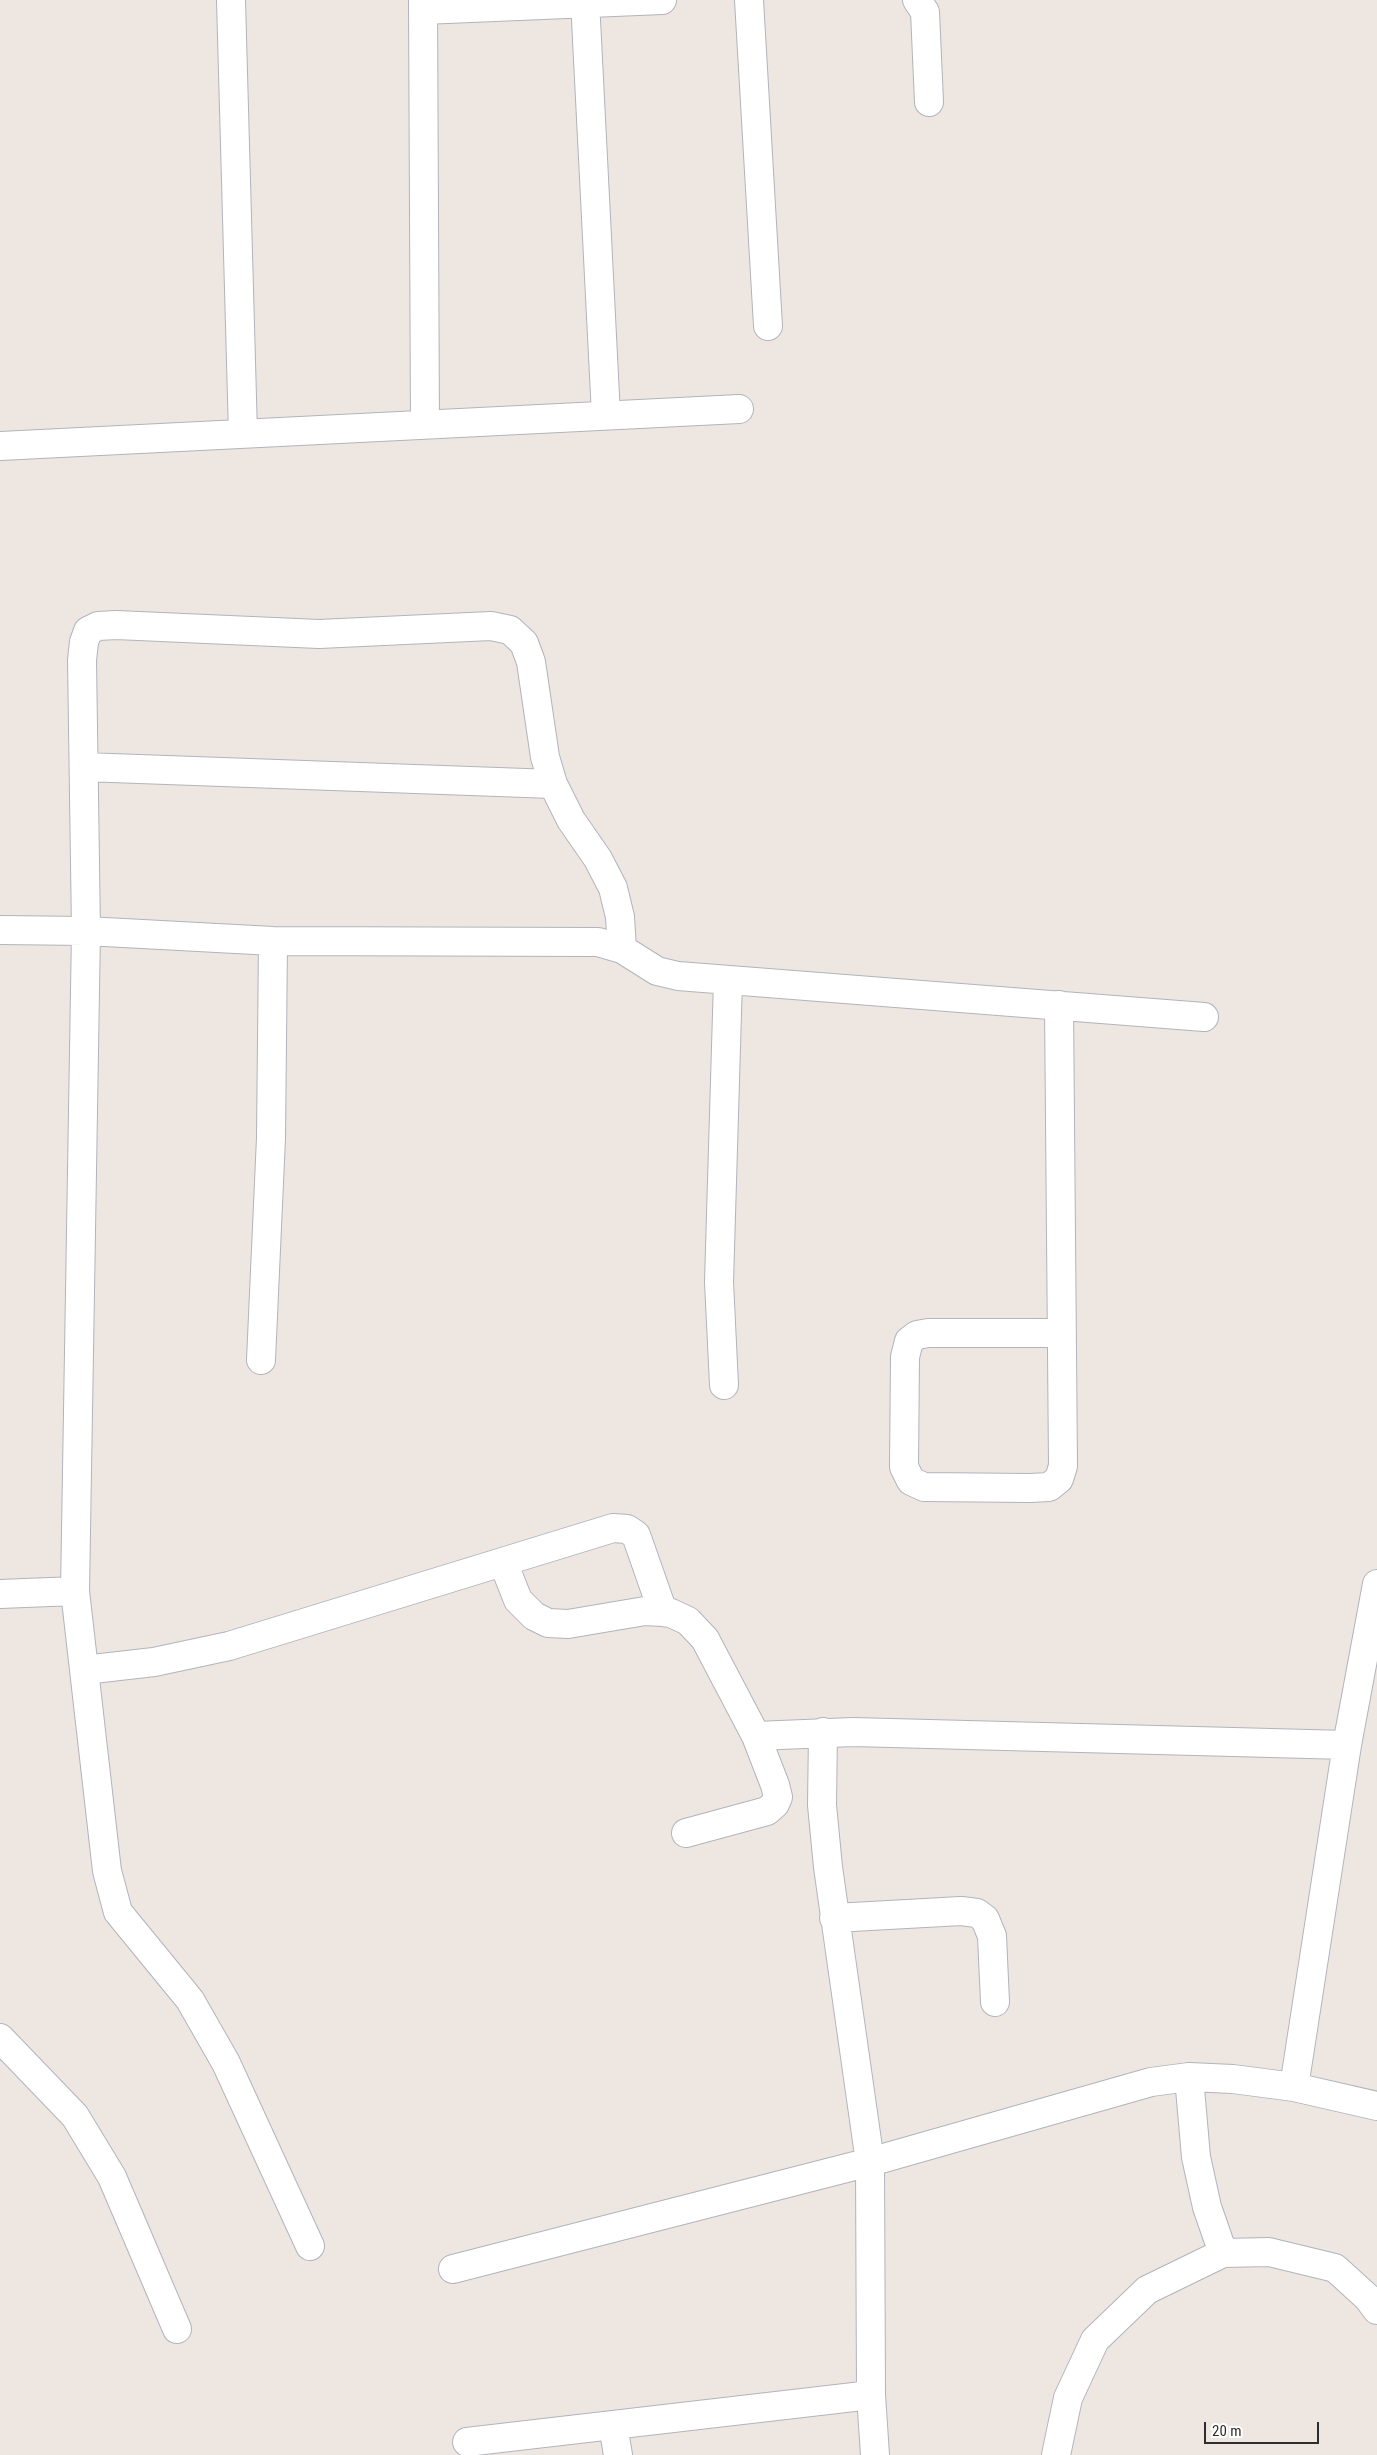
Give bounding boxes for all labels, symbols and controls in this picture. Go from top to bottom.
scale bar [1207,2412,1322,2444]
text: 20 m [1212,2422,1242,2440]

